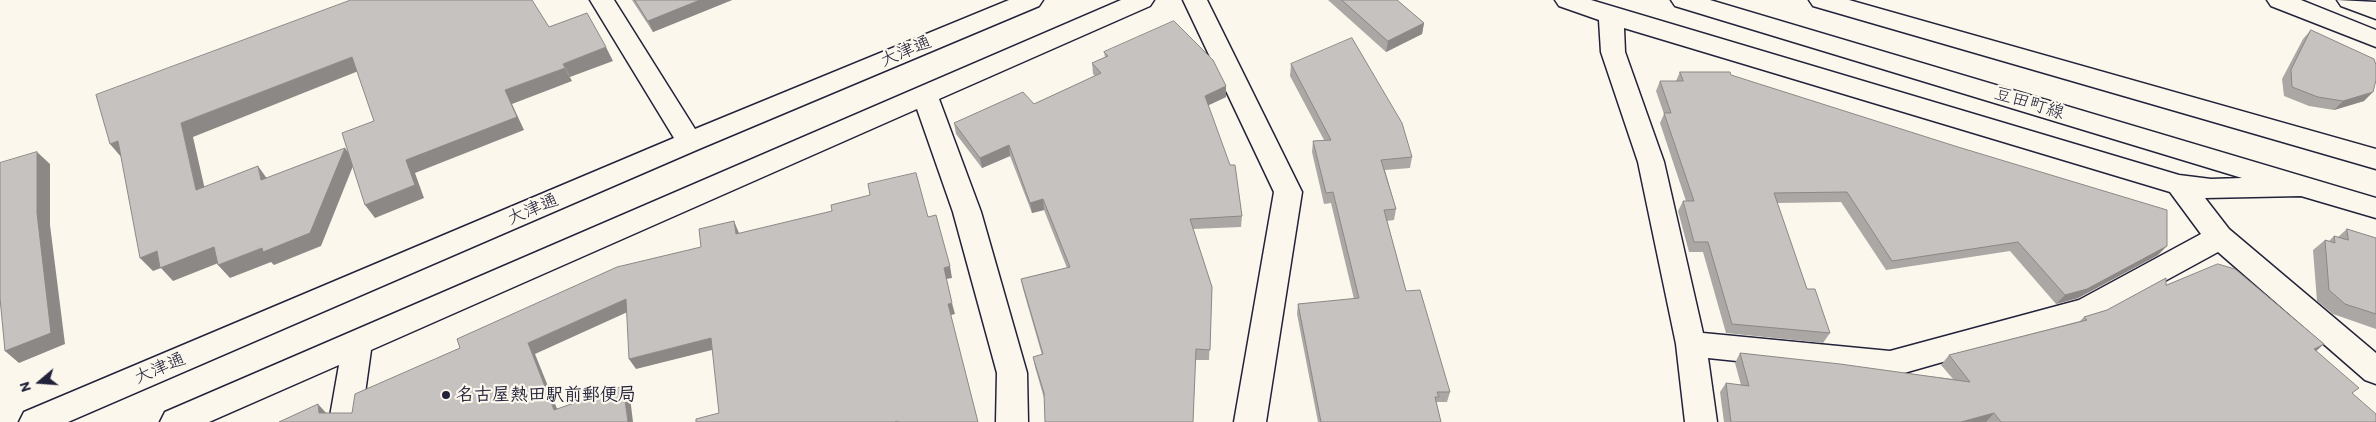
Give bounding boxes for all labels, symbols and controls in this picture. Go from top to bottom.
street label: 大津通 [877,32,935,72]
street label: 豆田町線 [1991,83,2067,125]
street label: 大津通 [504,190,562,230]
street label: 大津通 [131,349,189,389]
north arrow [15,357,65,407]
text: N [16,380,35,394]
place label: 名古屋熱田駅前郵便局 [456,384,636,406]
marker: 名古屋熱田駅前郵便局 [440,389,452,401]

